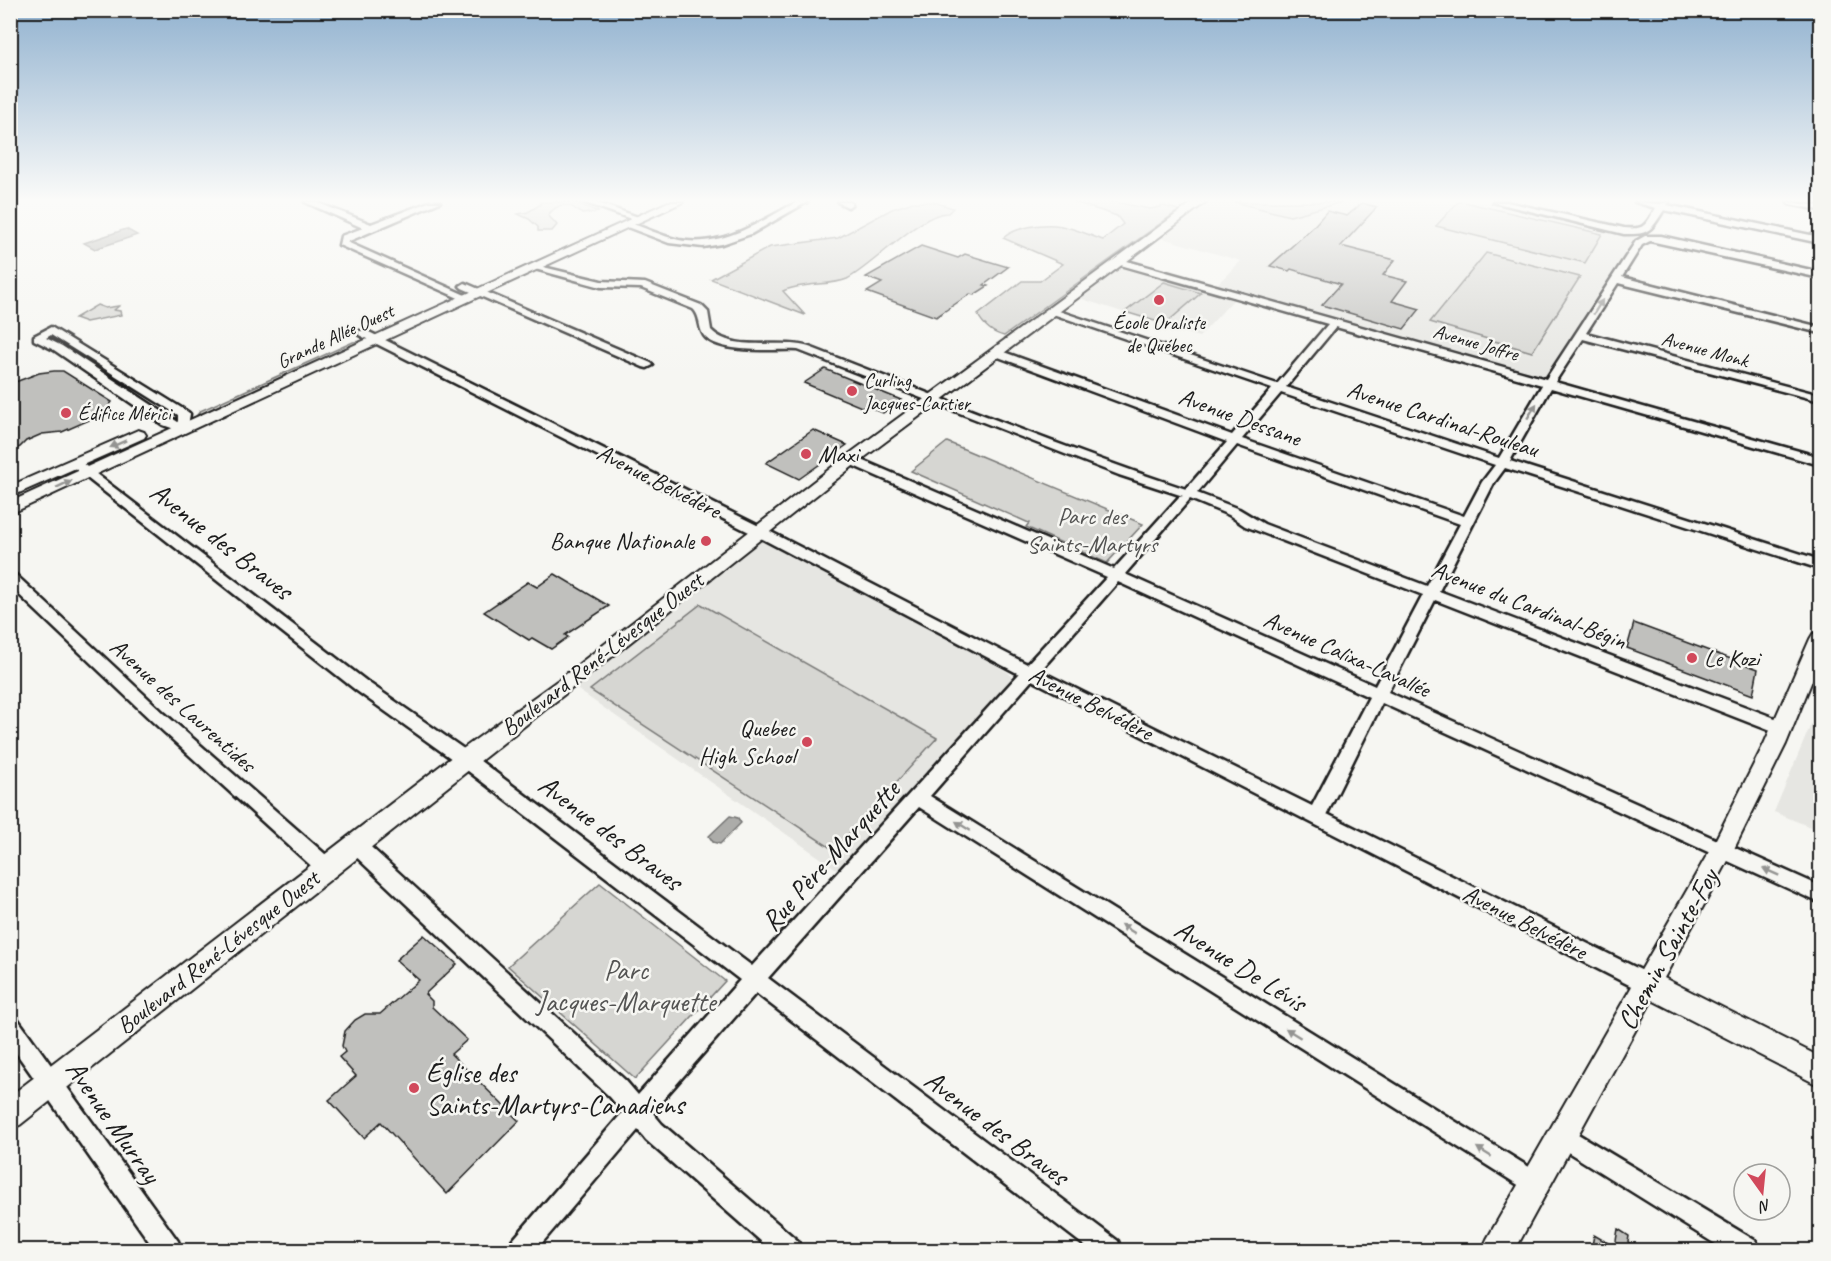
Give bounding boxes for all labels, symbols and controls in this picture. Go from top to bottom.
marker: École Oraliste de Québec [1152,293,1166,307]
street label: Grande Allée Ouest [273,298,400,374]
one-way arrow [1592,299,1603,315]
place label: École Oraliste de Québec [1113,310,1207,358]
street label: Avenue Joffre [1430,318,1523,367]
street label: Avenue Monk [1659,326,1753,373]
place label: Curling Jacques-Cartier [863,368,972,416]
street label: Avenue Cardinal-Rouleau [1344,374,1544,465]
street label: Avenue Dessane [1175,381,1307,454]
marker: Curling Jacques-Cartier [845,384,859,398]
place label: Édifice Mérici [78,401,173,426]
one-way arrow [1527,403,1538,419]
marker: Édifice Mérici [59,406,73,420]
street label: Avenue Belvédère [592,437,728,526]
one-way arrow [110,439,127,448]
place label: Maxi [818,439,861,469]
marker: Maxi [799,447,813,461]
street label: Avenue des Braves [143,474,302,608]
one-way arrow [55,480,72,489]
park label: Parc des Saints-Martyrs [1027,501,1159,559]
place label: Banque Nationale [550,526,696,556]
marker: Banque Nationale [699,534,713,548]
street label: Avenue du Cardinal-Bégin [1427,554,1631,656]
street label: Boulevard René-Lévesque Ouest [495,564,711,742]
street label: Avenue Calixa-Lavallée [1259,604,1437,705]
street label: Avenue des Laurentides [104,632,263,780]
place label: Le Kozi [1704,643,1763,673]
marker: Le Kozi [1685,651,1699,665]
street label: Avenue Belvédère [1024,659,1160,748]
place label: Quebec High School [699,713,799,771]
marker: Quebec High School [800,735,814,749]
street label: Avenue des Braves [532,767,692,899]
street label: Rue Père-Marquette [753,771,909,938]
one-way arrow [955,820,971,831]
street label: Chemin Sainte-Foy [1609,860,1727,1036]
street label: Boulevard René-Lévesque Ouest [111,862,327,1040]
one-way arrow [1762,867,1780,877]
street label: Avenue Belvédère [1458,878,1594,967]
street label: Avenue De Lévis [1168,911,1315,1021]
one-way arrow [1120,924,1136,935]
park label: Parc Jacques-Marquette [534,952,718,1019]
one-way arrow [1285,1028,1301,1039]
street label: Avenue Murray [58,1053,170,1192]
place label: Église des Saints-Martyrs-Canadiens [426,1055,687,1122]
street label: Avenue des Braves [918,1062,1078,1194]
marker: Église des Saints-Martyrs-Canadiens [407,1081,421,1095]
one-way arrow [1476,1147,1492,1158]
north arrow [1732,1162,1792,1222]
text: N [1755,1195,1773,1217]

